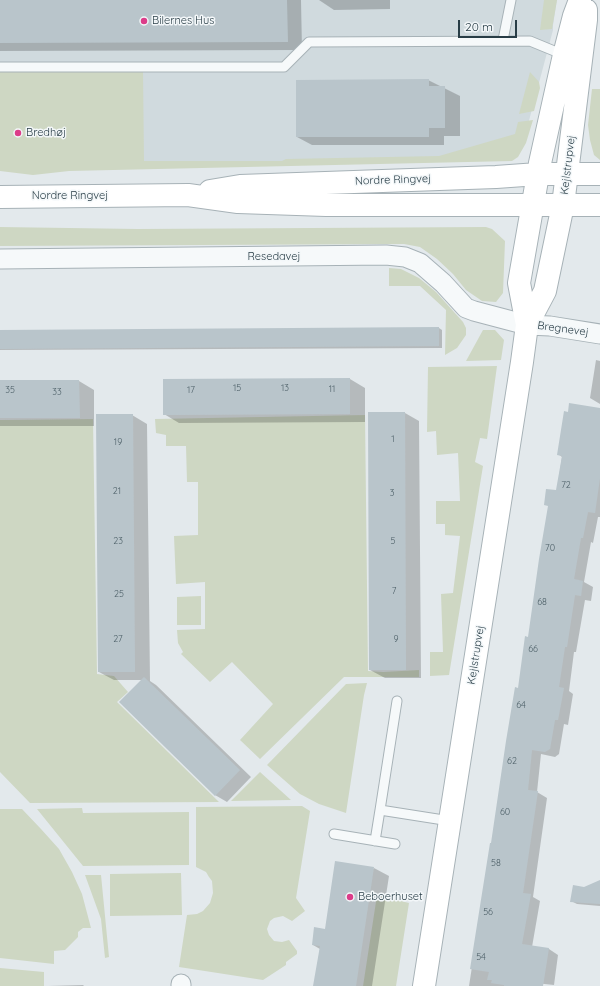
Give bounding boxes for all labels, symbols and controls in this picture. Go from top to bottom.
scale bar [460,12,519,38]
place label: Bilernes Hus [152,14,214,28]
marker: Bilernes Hus [139,16,149,26]
text: 20 m [465,19,493,34]
place label: Bredhøj [26,126,66,140]
marker: Bredhøj [13,128,23,138]
street label: Kejlstrupvej [558,134,578,196]
street label: Nordre Ringvej [355,172,431,188]
street label: Nordre Ringvej [32,189,108,203]
street label: Resedavej [247,250,301,264]
street label: Bregnevej [537,319,589,339]
house number: 15 [233,383,241,393]
house number: 13 [281,383,289,393]
house number: 11 [329,384,335,394]
house number: 35 [5,385,15,395]
house number: 17 [187,385,195,395]
house number: 33 [52,387,62,397]
house number: 1 [391,434,395,444]
house number: 19 [114,437,122,447]
house number: 72 [561,480,571,490]
house number: 21 [113,486,121,496]
house number: 3 [390,488,394,498]
house number: 23 [113,536,123,546]
house number: 5 [391,536,395,546]
house number: 70 [545,543,555,553]
house number: 7 [392,586,396,596]
house number: 25 [114,589,124,599]
house number: 68 [537,597,547,607]
street label: Kejlstrupvej [465,624,487,686]
house number: 27 [113,634,123,644]
house number: 9 [393,634,399,644]
house number: 66 [528,644,538,654]
house number: 64 [516,700,526,710]
house number: 62 [507,756,517,766]
house number: 60 [500,807,510,817]
house number: 58 [491,858,501,868]
place label: Beboerhuset [358,890,423,904]
marker: Beboerhuset [345,892,355,902]
house number: 56 [483,907,493,917]
house number: 54 [476,952,486,962]

